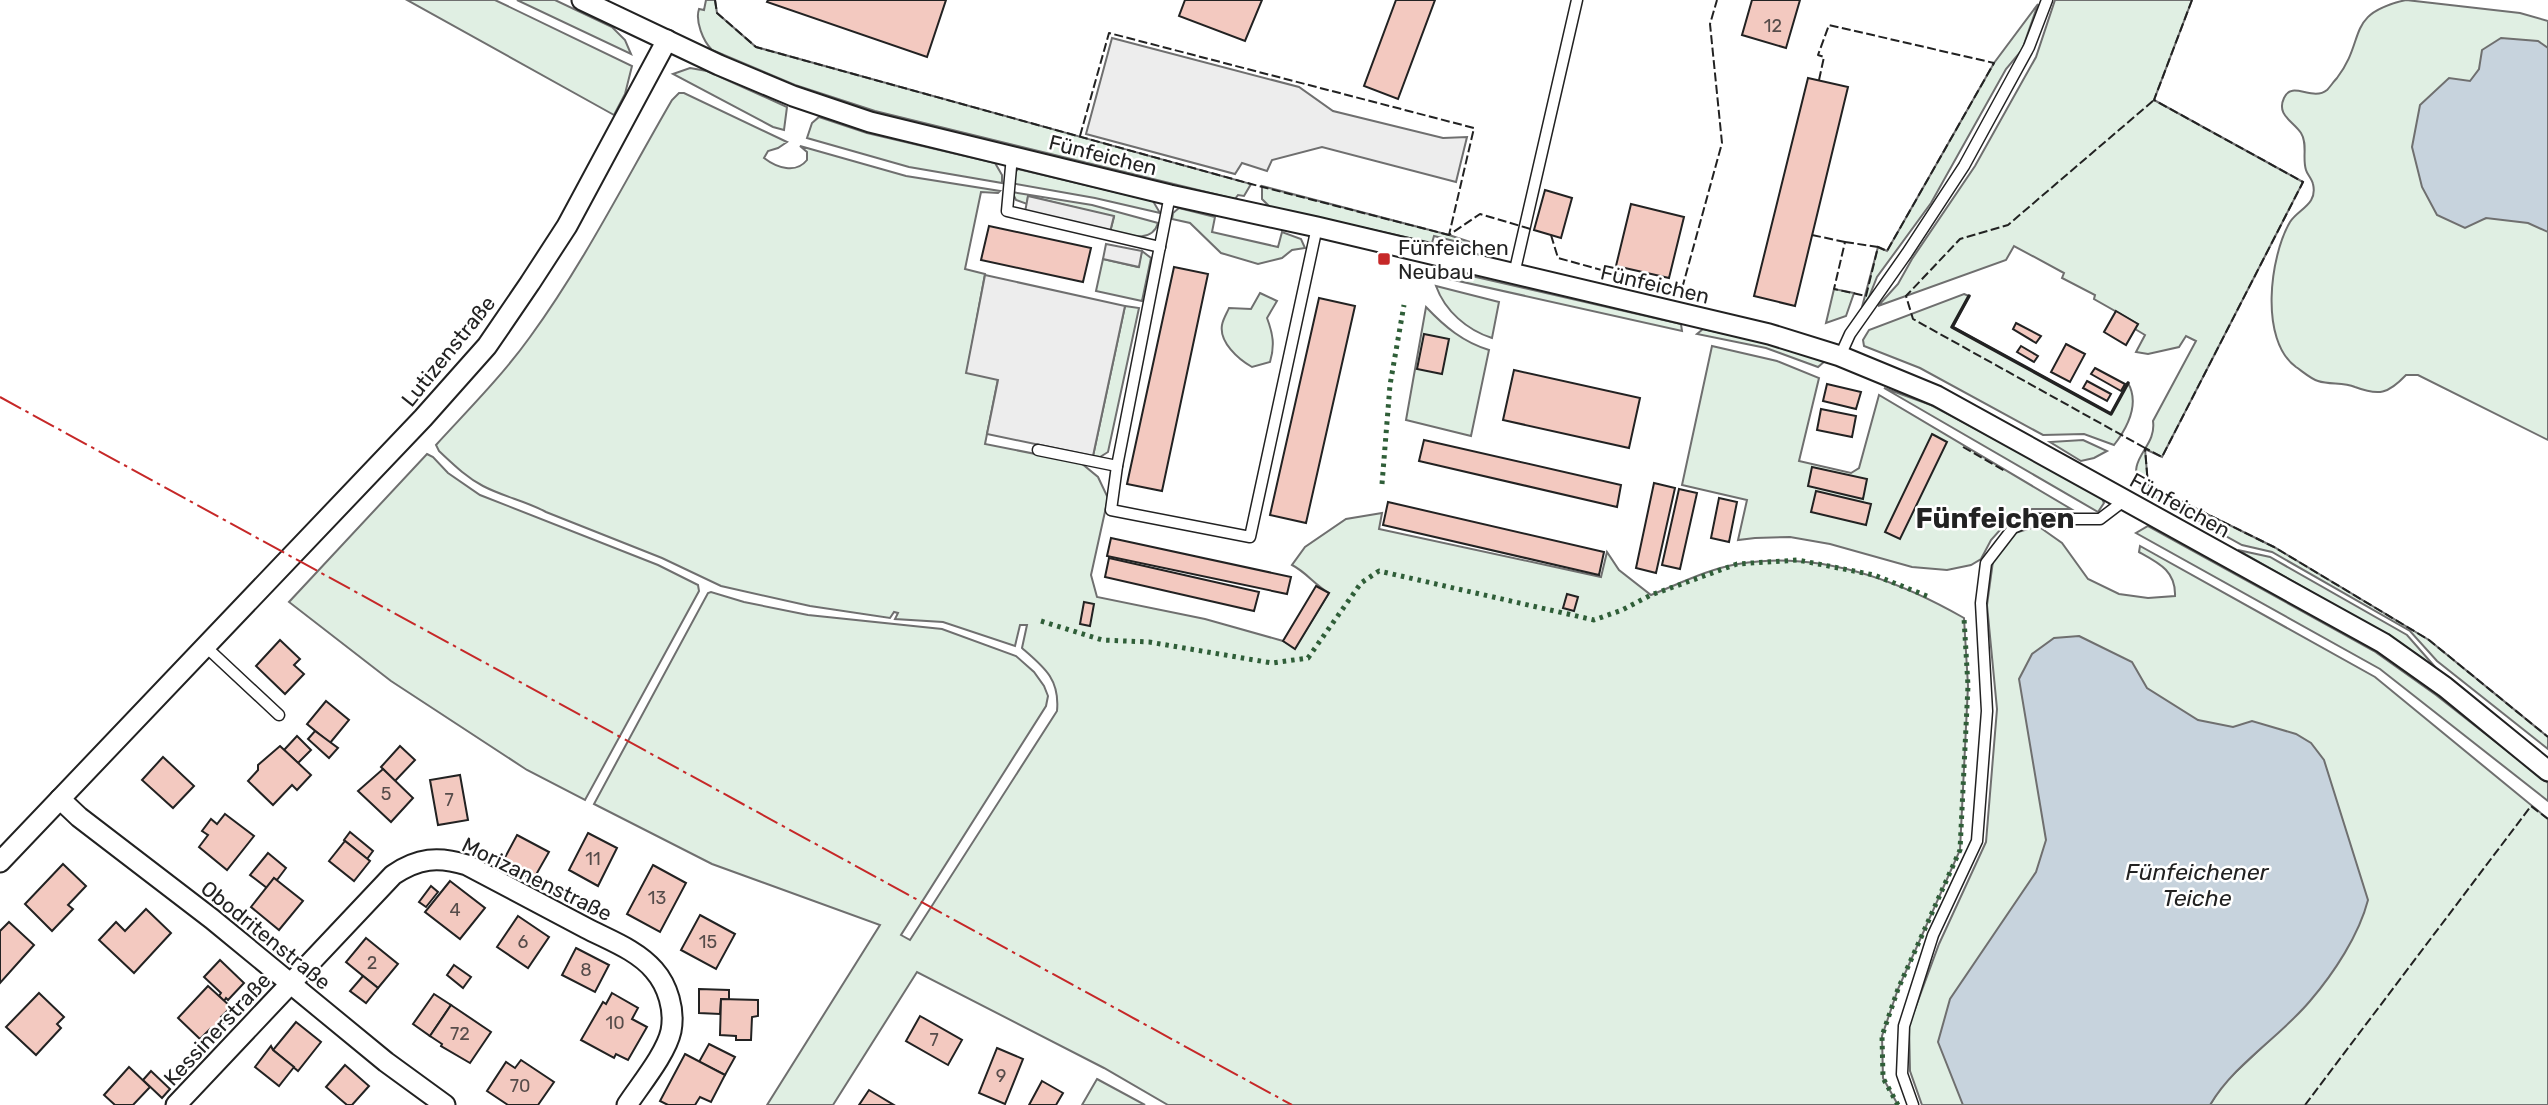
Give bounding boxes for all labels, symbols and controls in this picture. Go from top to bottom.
house number: 12 [1764,15,1782,37]
street label: Fünfeichen [1046,129,1160,181]
place label: Fünfeichen Neubau [1398,235,1509,284]
marker: Fünfeichen Neubau [1376,251,1392,267]
street label: Fünfeichen [1598,259,1712,309]
street label: Lutizenstraße [396,291,500,411]
street label: Fünfeichen [2125,467,2235,543]
district label: Fünfeichen [1915,502,2075,535]
house number: 5 [381,783,391,805]
house number: 7 [444,789,454,811]
street label: Morizanenstraße [458,832,616,926]
house number: 11 [585,848,601,870]
water label: Fünfeichener Teiche [2126,858,2270,912]
street label: Obodritenstraße [196,875,336,995]
house number: 13 [648,887,666,909]
house number: 4 [449,899,461,921]
house number: 6 [518,931,529,953]
house number: 15 [699,931,717,953]
house number: 2 [367,952,377,974]
house number: 8 [580,959,592,981]
street label: Kessinerstraße [158,967,276,1091]
house number: 10 [605,1012,625,1034]
house number: 72 [450,1023,470,1045]
house number: 7 [929,1029,939,1051]
house number: 9 [996,1065,1006,1087]
house number: 70 [510,1075,530,1097]

